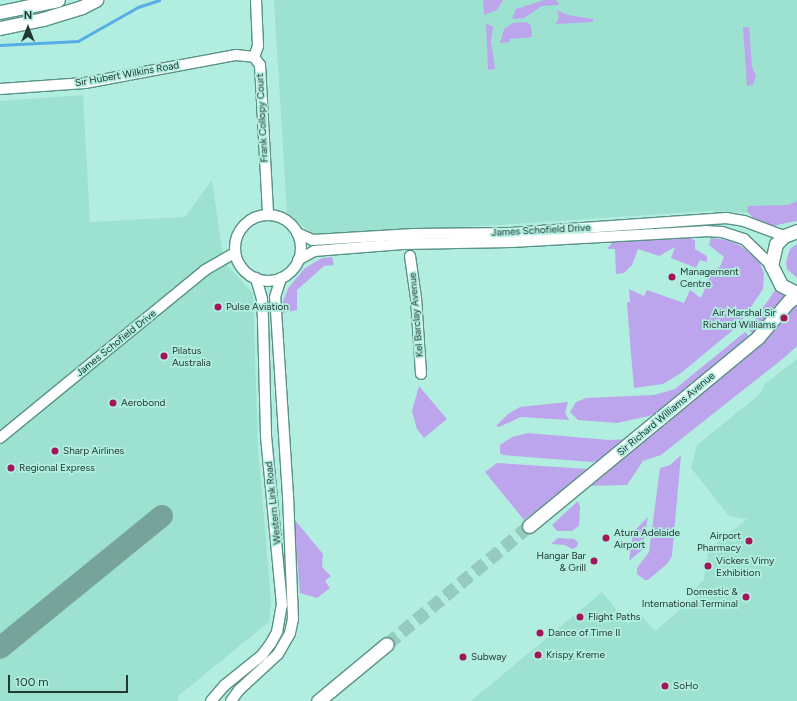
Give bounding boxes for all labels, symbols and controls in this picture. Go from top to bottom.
north arrow [8,8,48,48]
text: N [24,9,32,22]
street label: Sir Hubert Wilkins Road [74,59,180,89]
street label: Frank Collopy Court [254,73,270,163]
street label: James Schofield Drive [491,221,591,239]
place label: Management Centre [680,265,739,288]
street label: Kel Barclay Avenue [406,272,426,358]
marker: Management Centre [667,272,677,282]
place label: Pulse Aviation [226,301,289,313]
marker: Pulse Aviation [213,302,223,312]
place label: Air Marshal Sir Richard Williams [703,306,776,330]
street label: James Schofield Drive [74,307,158,379]
marker: Air Marshal Sir Richard Williams [779,313,789,323]
place label: Pilatus Australia [172,344,211,368]
marker: Pilatus Australia [159,351,169,361]
street label: Sir Richard Williams Avenue [615,370,717,458]
place label: Aerobond [121,397,165,409]
marker: Aerobond [108,398,118,408]
place label: Sharp Airlines [63,445,124,457]
marker: Sharp Airlines [50,446,60,456]
street label: Western Link Road [263,461,283,545]
place label: Regional Express [19,462,95,474]
marker: Regional Express [6,463,16,473]
place label: Atura Adelaide Airport [614,526,680,550]
place label: Airport Pharmacy [697,529,741,552]
marker: Atura Adelaide Airport [601,533,611,543]
marker: Airport Pharmacy [744,536,754,546]
place label: Hangar Bar & Grill [536,549,586,572]
place label: Vickers Vimy Exhibition [716,554,774,578]
marker: Hangar Bar & Grill [589,556,599,566]
marker: Vickers Vimy Exhibition [703,561,713,571]
place label: Domestic & International Terminal [642,585,738,608]
marker: Domestic & International Terminal [741,592,751,602]
place label: Flight Paths [588,611,640,623]
marker: Flight Paths [575,612,585,622]
place label: Dance of Time II [548,627,621,639]
marker: Dance of Time II [535,628,545,638]
place label: Krispy Kreme [546,649,605,661]
marker: Krispy Kreme [533,650,543,660]
place label: Subway [471,651,506,663]
marker: Subway [458,652,468,662]
scale bar [10,667,130,693]
text: 100 m [15,675,49,689]
place label: SoHo [673,680,698,692]
marker: SoHo [660,681,670,691]

